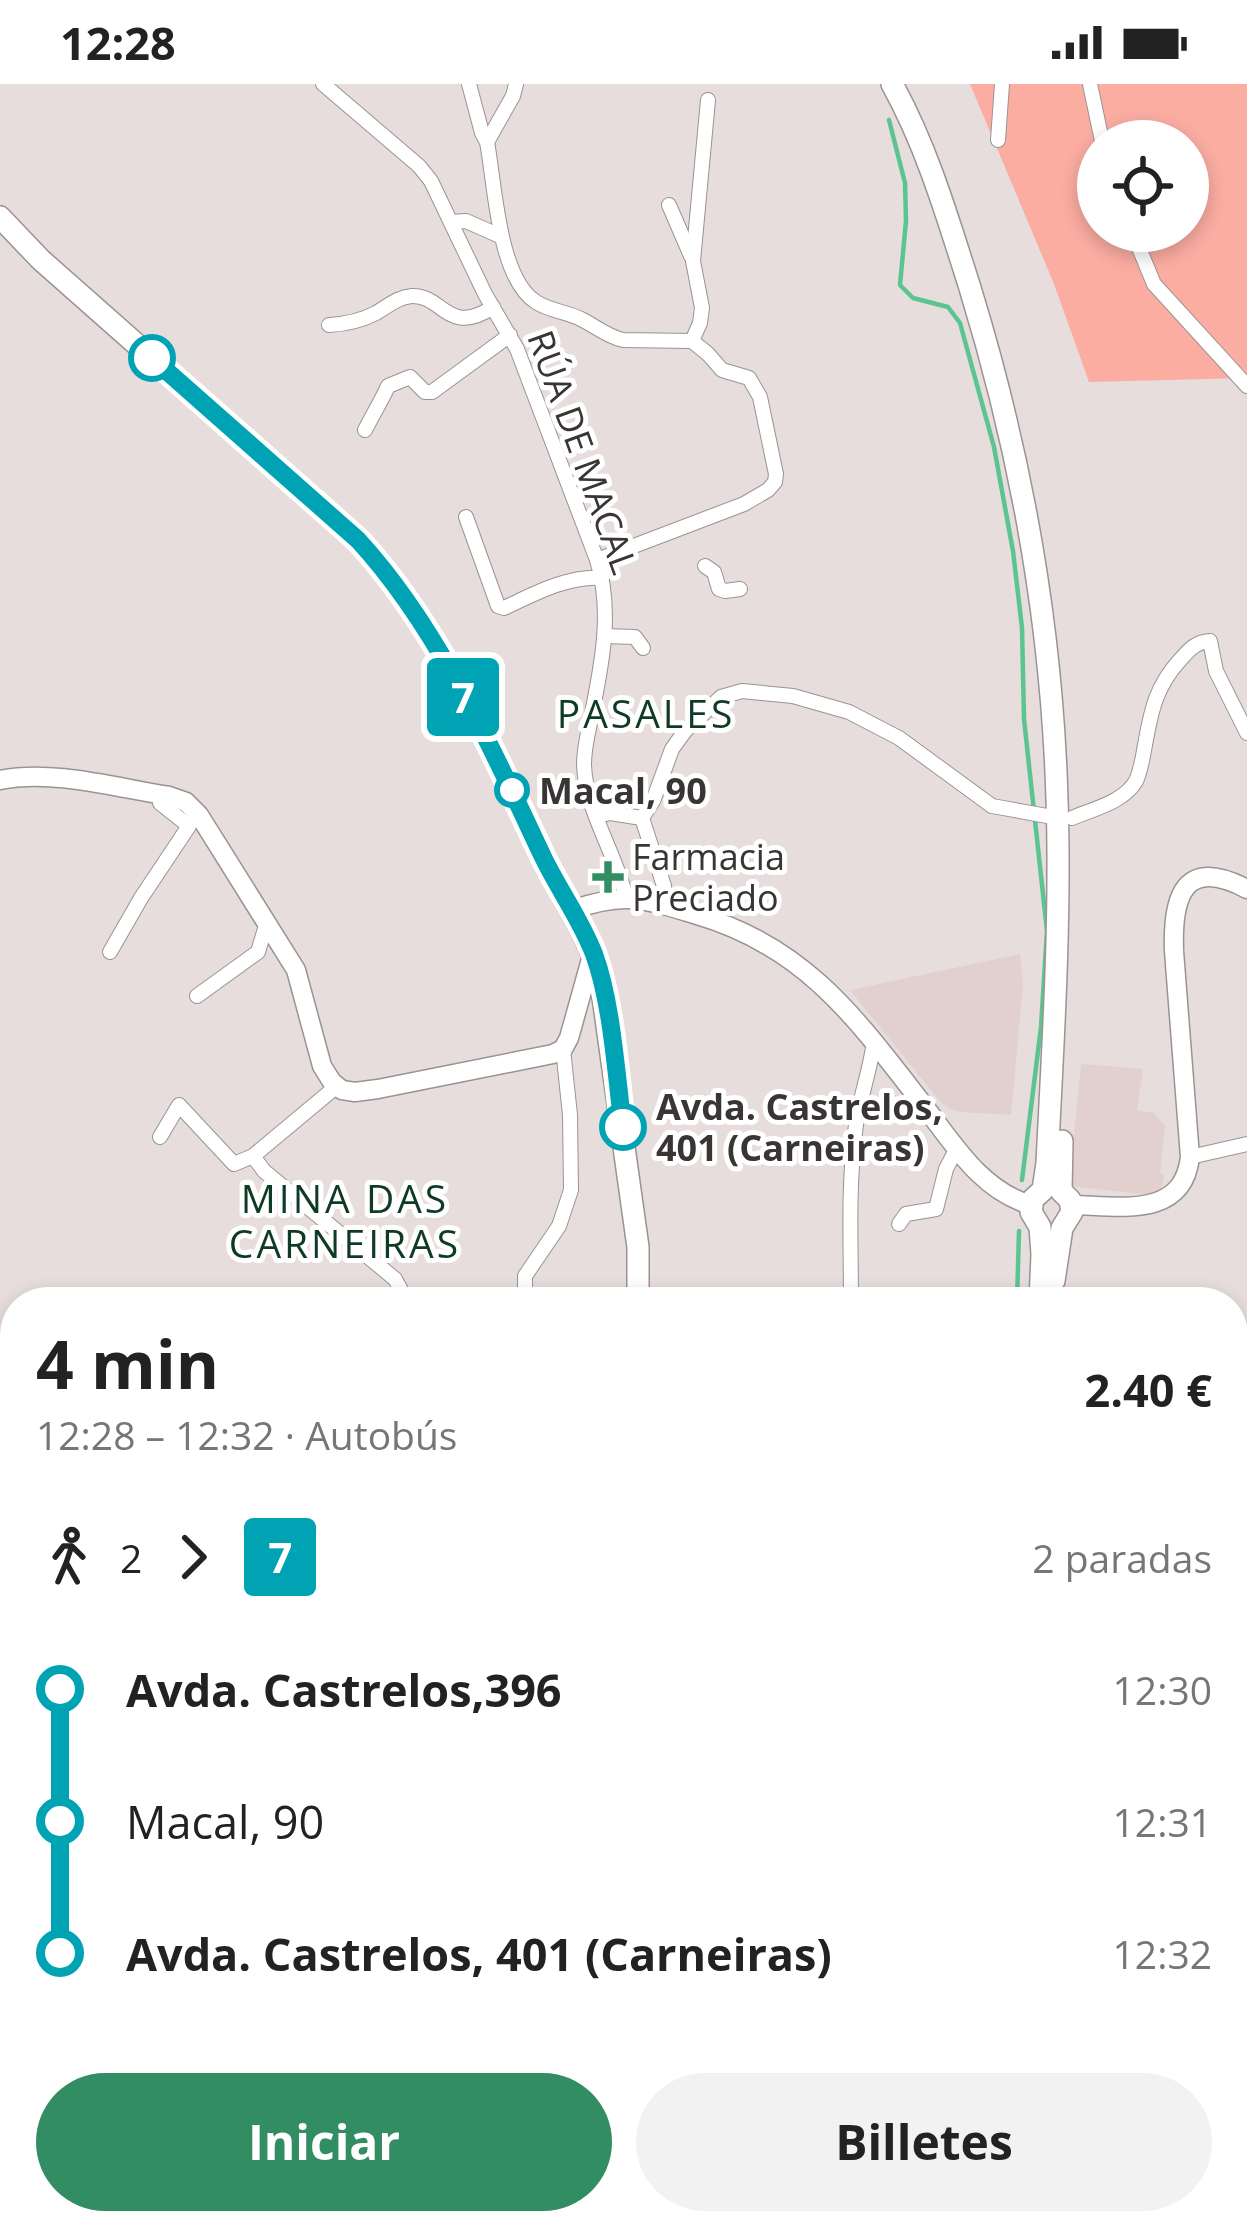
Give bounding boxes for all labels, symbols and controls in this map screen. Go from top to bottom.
text: 12:28 [60,12,176,73]
map controls [1077,120,1209,252]
button: locate [1077,120,1209,252]
street label: RÚA DE MACAL [516,324,650,580]
unlabelled marker [130,336,174,380]
line badge: 7 [424,658,502,736]
text: 7 [451,668,475,725]
district label: PASALES [557,686,735,739]
place label: Macal, 90 [539,766,707,815]
marker: Macal, 90 [496,774,528,806]
place label: Farmacia Preciado [632,832,785,922]
marker: Farmacia Preciado [595,864,621,890]
place label: Avda. Castrelos, 401 (Carneiras) [656,1082,943,1172]
marker: Avda. Castrelos, 401 (Carneiras) [601,1105,645,1149]
district label: MINA DAS CARNEIRAS [229,1171,461,1269]
text: 4 min [36,1318,219,1408]
text: 2.40 € [1085,1359,1212,1420]
text: 12:28 – 12:32 · Autobús [36,1408,457,1461]
icon: walk [36,1524,102,1590]
icon: forward [160,1524,226,1590]
text: 7 [268,1528,292,1585]
text: 2 [120,1531,142,1584]
text: 2 paradas [1032,1531,1212,1584]
text: Avda. Castrelos,396 [126,1659,562,1720]
text: 12:30 [1113,1663,1212,1716]
text: Macal, 90 [126,1791,324,1852]
text: 12:31 [1113,1795,1212,1848]
text: Avda. Castrelos, 401 (Carneiras) [126,1923,832,1984]
text: 12:32 [1113,1927,1212,1980]
button: Iniciar [36,2073,612,2211]
button: Billetes [636,2073,1212,2211]

